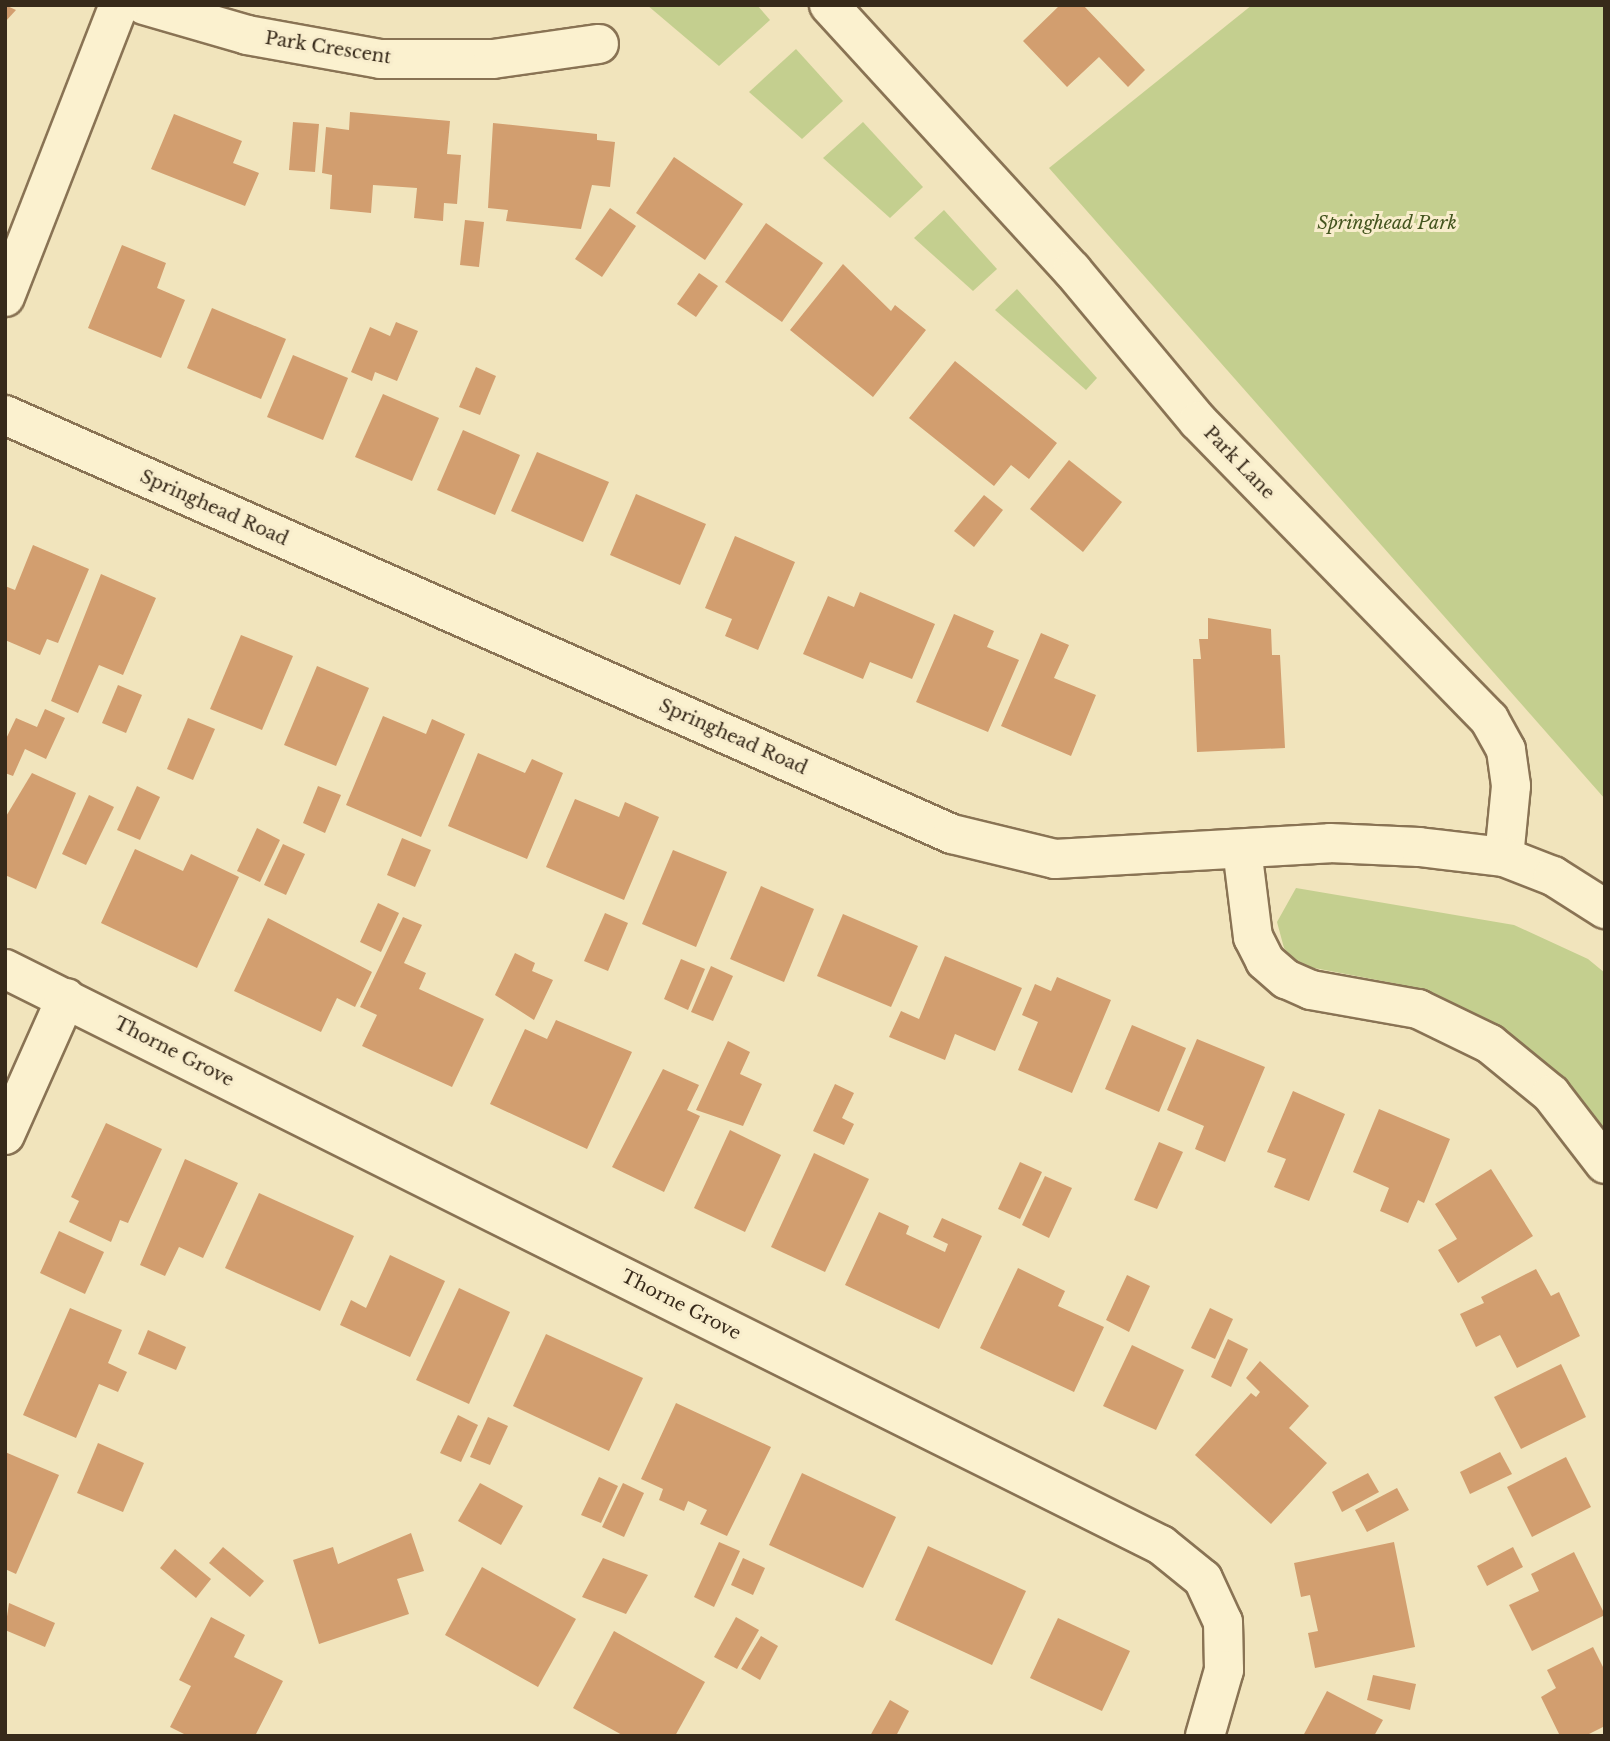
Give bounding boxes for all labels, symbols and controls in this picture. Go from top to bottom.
street label: Park Crescent [263,27,393,69]
park label: Springhead Park [1317,212,1457,234]
street label: Park Lane [1199,422,1279,504]
street label: Springhead Road [137,466,291,550]
street label: Springhead Road [656,695,810,779]
street label: Thorne Grove [111,1013,237,1091]
street label: Thorne Grove [618,1266,744,1344]

